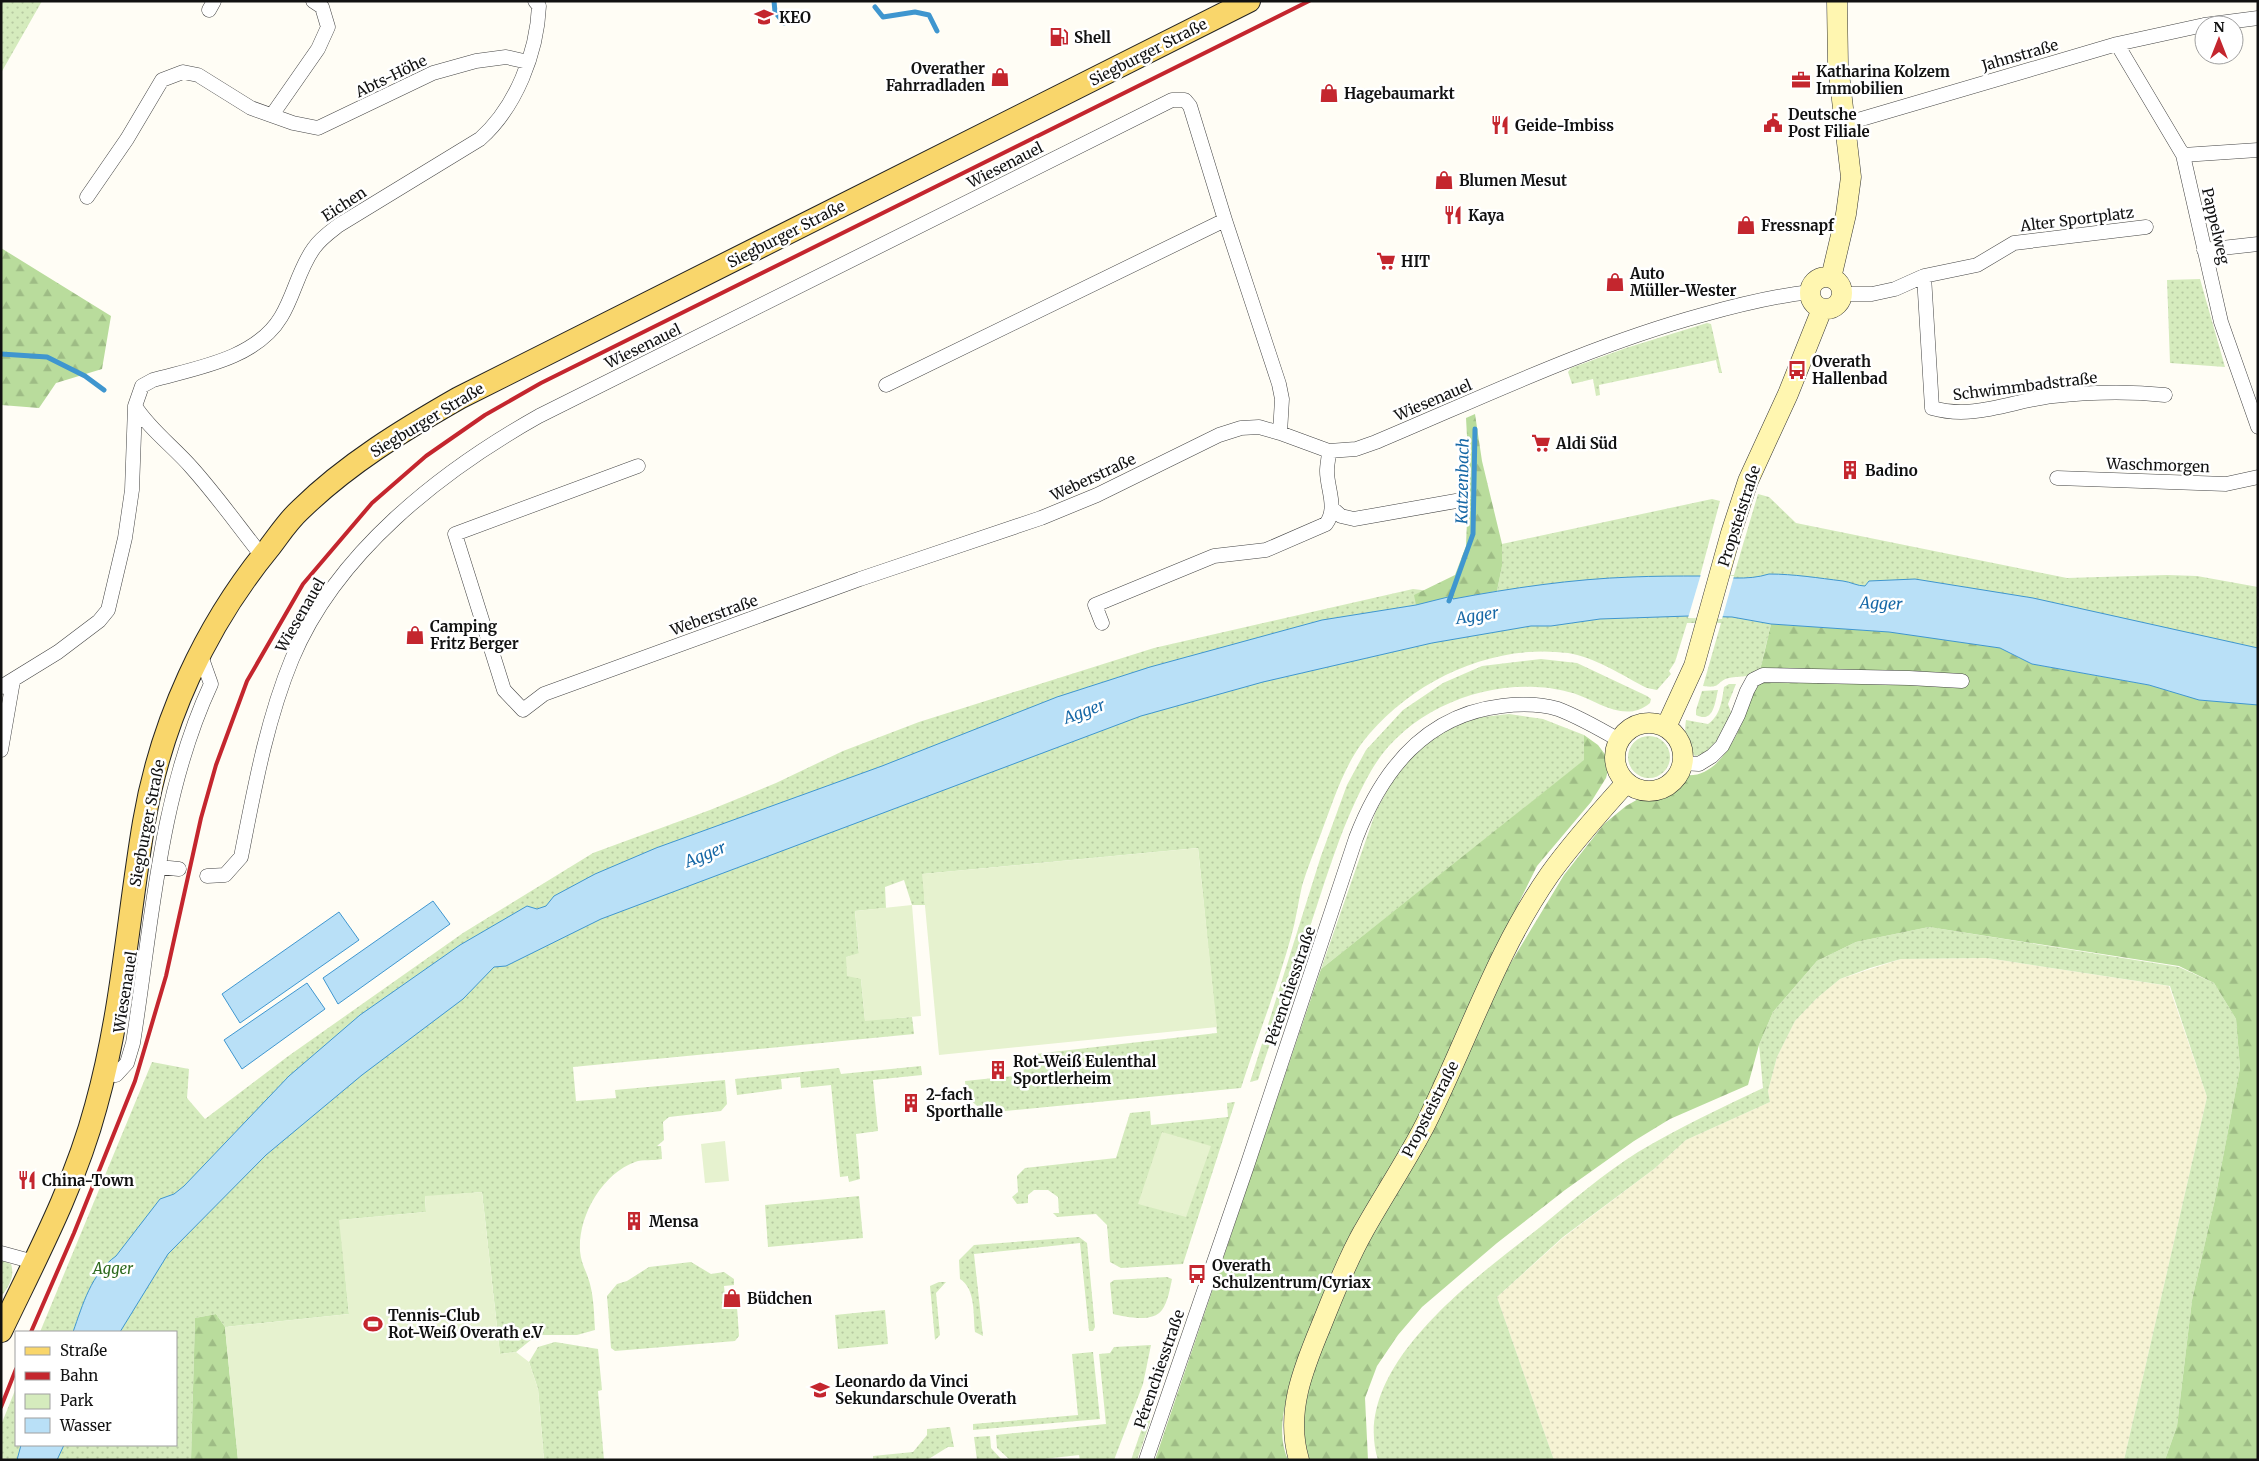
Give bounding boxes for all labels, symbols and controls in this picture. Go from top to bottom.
school or university icon: KEO [753,6,775,28]
place label: KEO [779,8,811,27]
street label: Siegburger Straße [1086,14,1210,90]
north arrow [2194,15,2244,65]
text: N [2213,18,2225,36]
fuel station icon: Shell [1048,26,1070,48]
place label: Shell [1074,28,1111,47]
street label: Jahnstraße [1979,35,2061,75]
street label: Abts-Höhe [351,50,430,102]
place label: Overather Fahrradladen [886,59,985,95]
place label: Katharina Kolzem Immobilien [1816,62,1950,98]
shop icon: Overather Fahrradladen [989,66,1011,88]
office icon: Katharina Kolzem Immobilien [1790,69,1812,91]
shop icon: Hagebaumarkt [1318,82,1340,104]
place label: Hagebaumarkt [1344,84,1455,103]
place label: Deutsche Post Filiale [1788,105,1870,141]
public building icon: Deutsche Post Filiale [1762,112,1784,134]
restaurant icon: Geide-Imbiss [1489,114,1511,136]
place label: Geide-Imbiss [1515,116,1614,135]
street label: Wiesenauel [963,138,1046,193]
shop icon: Blumen Mesut [1433,169,1455,191]
place label: Blumen Mesut [1459,171,1567,190]
street label: Eichen [318,183,370,225]
street label: Pappelweg [2198,186,2234,266]
street label: Siegburger Straße [724,196,848,272]
street label: Alter Sportplatz [2018,203,2135,236]
restaurant icon: Kaya [1442,204,1464,226]
place label: Kaya [1468,206,1505,225]
shop icon: Fressnapf [1735,214,1757,236]
place label: Fressnapf [1761,216,1835,235]
supermarket icon: HIT [1375,250,1397,272]
place label: HIT [1401,252,1430,271]
place label: Auto Müller-Wester [1629,264,1736,300]
shop icon: Auto Müller-Wester [1604,271,1626,293]
street label: Wiesenauel [601,319,685,373]
place label: Overath Hallenbad [1812,352,1888,388]
bus stop icon: Overath Hallenbad [1786,359,1808,381]
street label: Schwimmbadstraße [1952,368,2099,404]
street label: Wiesenauel [1390,375,1475,425]
street label: Siegburger Straße [367,378,487,461]
supermarket icon: Aldi Süd [1530,432,1552,454]
place label: Aldi Süd [1555,434,1617,453]
water label: Katzenbach [1451,438,1473,525]
street label: Weberstraße [1047,449,1139,505]
street label: Waschmorgen [2105,454,2210,476]
building icon: Badino [1839,459,1861,481]
place label: Badino [1865,461,1918,480]
street label: Propsteistraße [1714,463,1764,569]
street label: Wiesenauel [271,574,329,656]
street label: Weberstraße [667,590,760,640]
water label: Agger [1857,592,1903,614]
water label: Agger [1452,602,1500,628]
place label: Camping Fritz Berger [430,617,519,653]
shop icon: Camping Fritz Berger [404,624,426,646]
water label: Agger [1059,694,1108,728]
street label: Siegburger Straße [125,758,169,888]
water label: Agger [680,837,729,872]
street label: Pérenchiesstraße [1261,924,1319,1048]
street label: Wiesenauel [109,949,141,1035]
place label: Rot-Weiß Eulenthal Sportlerheim [1013,1052,1156,1088]
street label: Propsteistraße [1398,1058,1462,1160]
building icon: Rot-Weiß Eulenthal Sportlerheim [987,1059,1009,1081]
place label: 2-fach Sporthalle [926,1085,1003,1121]
building icon: 2-fach Sporthalle [900,1092,922,1114]
restaurant icon: China-Town [16,1169,38,1191]
place label: China-Town [42,1171,134,1190]
building icon: Mensa [623,1210,645,1232]
place label: Mensa [649,1212,699,1231]
place label: Overath Schulzentrum/Cyriax [1212,1256,1371,1292]
park label: Agger [92,1259,134,1278]
bus stop icon: Overath Schulzentrum/Cyriax [1186,1263,1208,1285]
shop icon: Büdchen [721,1287,743,1309]
place label: Büdchen [747,1289,812,1308]
place label: Tennis-Club Rot-Weiß Overath e.V [388,1306,543,1342]
street label: Pérenchiesstraße [1130,1307,1188,1431]
sports icon: Tennis-Club Rot-Weiß Overath e.V [362,1313,384,1335]
legend [15,1331,178,1446]
text: Straße [60,1341,107,1360]
text: Bahn [60,1366,98,1385]
place label: Leonardo da Vinci Sekundarschule Overath [835,1372,1016,1408]
school or university icon: Leonardo da Vinci Sekundarschule Overath [809,1379,831,1401]
text: Park [60,1391,94,1410]
text: Wasser [59,1416,112,1435]

